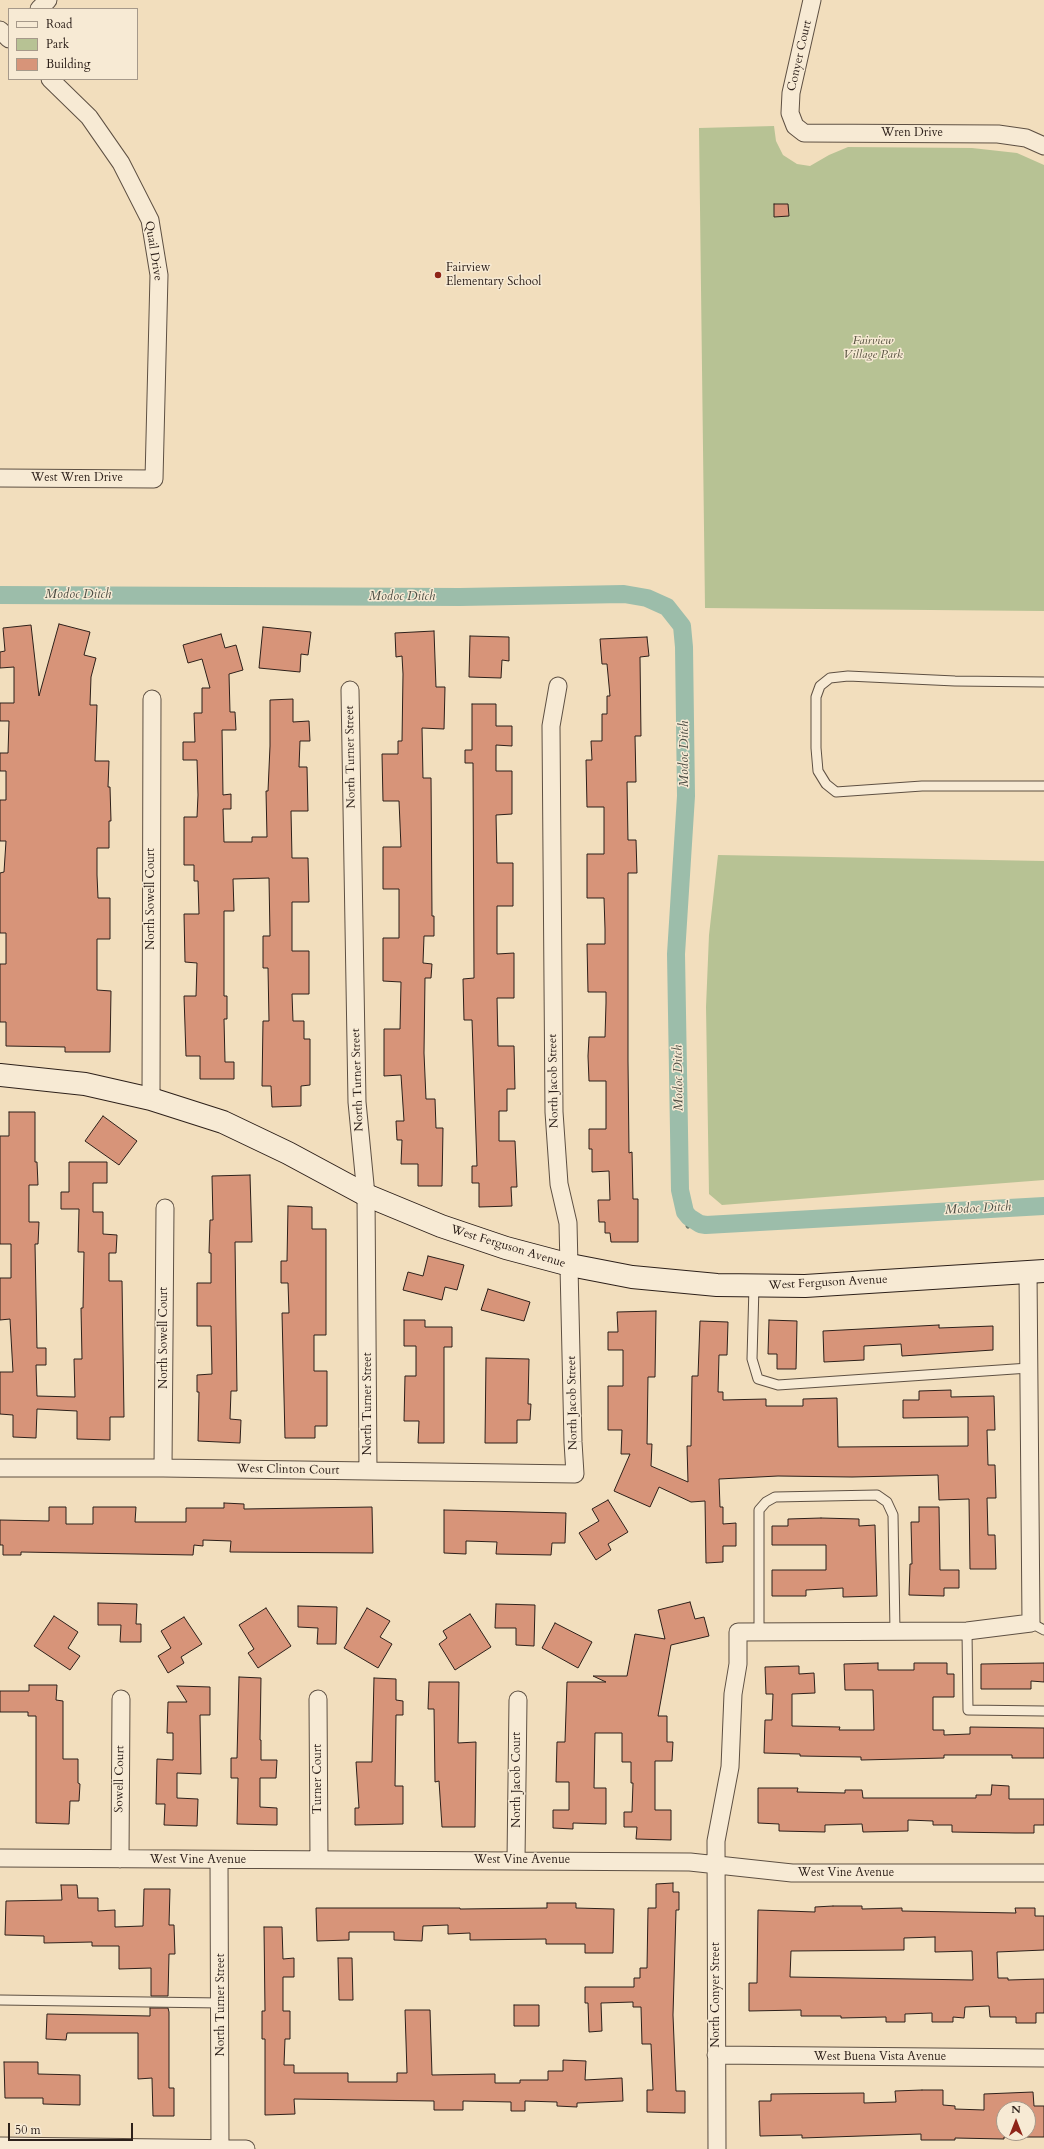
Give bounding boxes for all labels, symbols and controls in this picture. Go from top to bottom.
legend [8,8,138,80]
text: Road [46,16,72,32]
street label: Conyer Court [785,19,815,93]
text: Park [46,36,69,52]
text: Building [46,56,90,72]
street label: Wren Drive [881,126,943,140]
street label: Quail Drive [141,220,165,282]
place label: Fairview Elementary School [446,261,541,289]
marker: Fairview Elementary School [433,270,443,280]
park label: Fairview Village Park [843,334,903,362]
street label: West Wren Drive [31,471,123,485]
water label: Modoc Ditch [45,587,111,603]
water label: Modoc Ditch [369,589,435,605]
street label: North Turner Street [343,705,359,809]
water label: Modoc Ditch [677,721,693,787]
street label: North Sowell Court [144,848,158,950]
street label: North Turner Street [349,1028,367,1132]
street label: North Jacob Street [546,1034,562,1128]
water label: Modoc Ditch [671,1045,687,1111]
water label: Modoc Ditch [944,1199,1012,1219]
street label: West Ferguson Avenue [449,1223,567,1271]
street label: West Ferguson Avenue [768,1273,888,1293]
street label: North Sowell Court [157,1287,171,1389]
street label: North Turner Street [361,1352,375,1456]
street label: North Jacob Street [565,1356,581,1450]
street label: West Clinton Court [236,1462,340,1478]
street label: North Jacob Court [510,1732,524,1828]
street label: Turner Court [311,1744,325,1814]
street label: Sowell Court [112,1745,128,1813]
street label: West Vine Avenue [150,1853,246,1867]
street label: West Vine Avenue [474,1853,570,1867]
street label: West Vine Avenue [798,1866,894,1880]
street label: North Conyer Street [709,1942,723,2048]
street label: North Turner Street [214,1953,228,2057]
street label: West Buena Vista Avenue [814,2050,946,2064]
north arrow [996,2101,1036,2141]
text: N [1011,2102,1021,2117]
scale bar [10,2115,135,2141]
text: 50 m [15,2122,41,2138]

